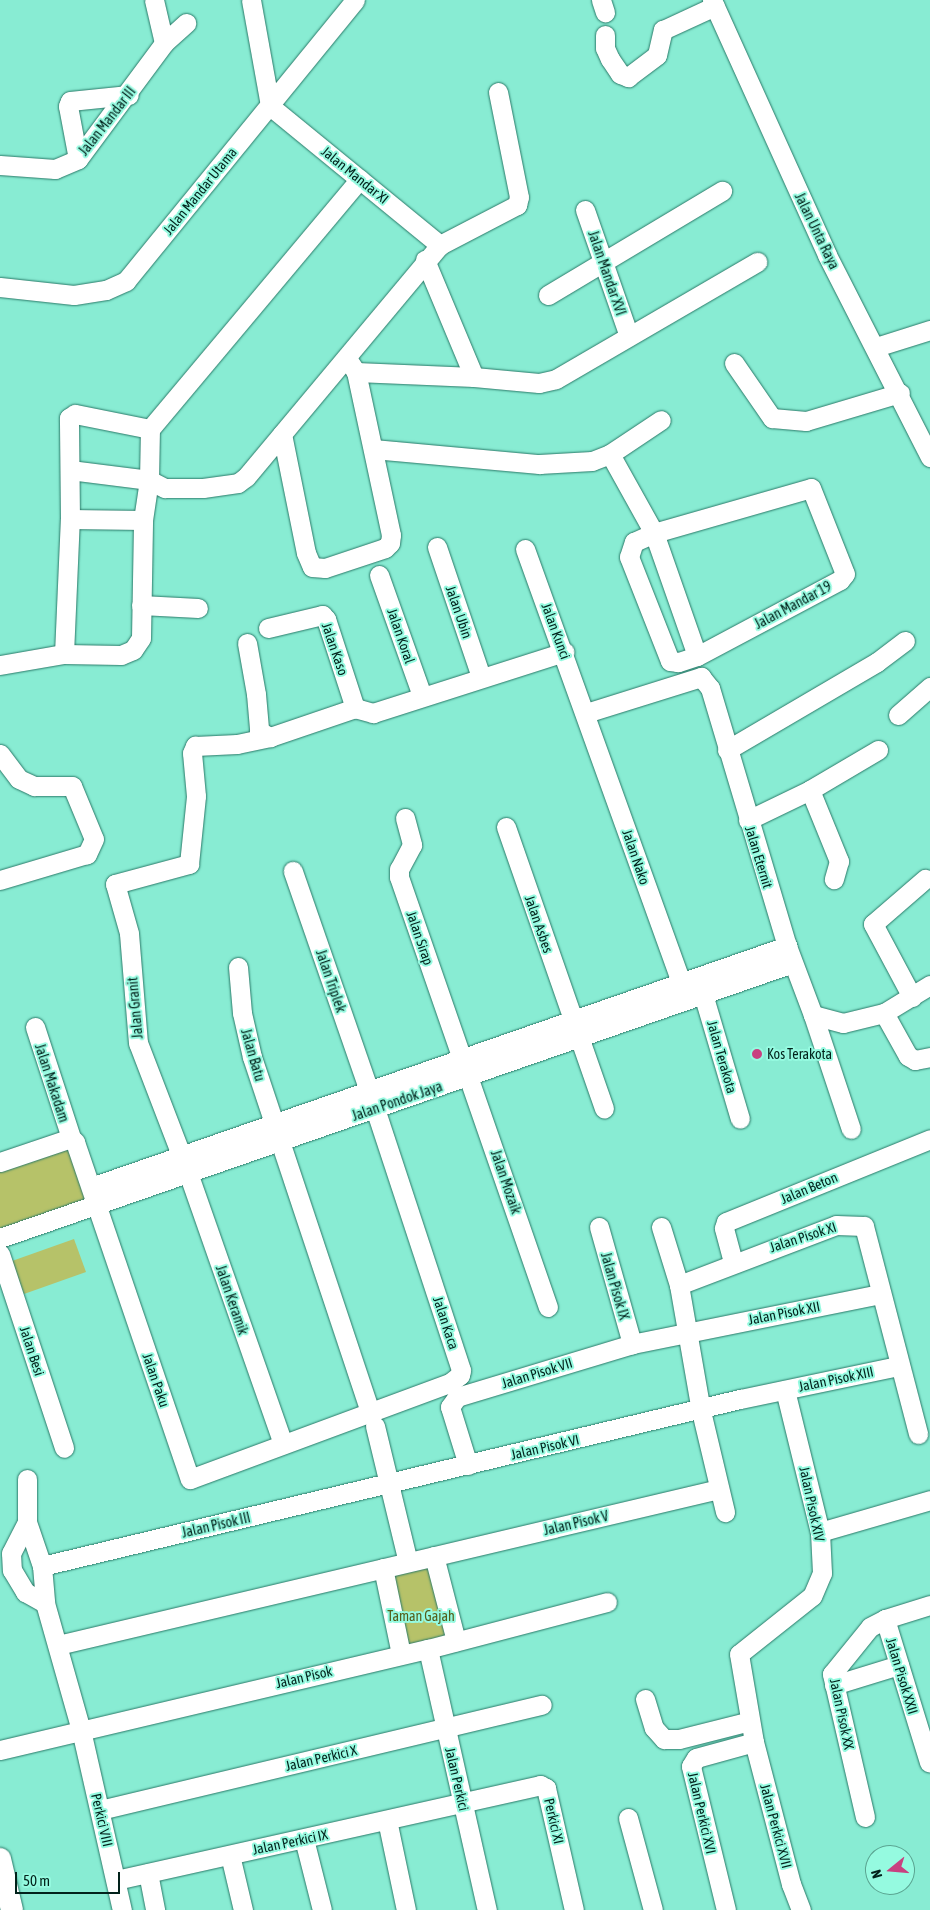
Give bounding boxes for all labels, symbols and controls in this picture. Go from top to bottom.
street label: Jalan Mandar III [75,83,139,159]
street label: Jalan Mandar XI [318,143,392,207]
street label: Jalan Mandar Utama [160,144,240,238]
street label: Jalan Unta Raya [791,190,843,272]
street label: Jalan Mandar XVI [585,228,629,318]
street label: Jalan Mandar 19 [752,578,834,632]
street label: Jalan Ubin [442,583,476,641]
street label: Jalan Kunci [538,601,574,661]
street label: Jalan Koral [384,606,418,666]
street label: Jalan Kaso [318,620,352,678]
street label: Jalan Eternit [742,824,776,890]
street label: Jalan Nako [619,827,653,887]
street label: Jalan Asbes [521,893,557,955]
street label: Jalan Sirap [403,909,437,967]
street label: Jalan Triplek [312,947,350,1015]
street label: Jalan Granit [124,977,146,1039]
street label: Jalan Terakota [704,1019,740,1095]
street label: Jalan Batu [238,1027,268,1083]
street label: Jalan Makadam [31,1042,73,1124]
place label: Kos Terakota [767,1046,832,1062]
marker: Kos Terakota [751,1048,763,1060]
street label: Jalan Pondok Jaya [350,1078,444,1124]
street label: Jalan Mozaik [487,1148,525,1216]
street label: Jalan Beton [778,1169,840,1207]
street label: Jalan Pisok XI [768,1218,838,1256]
street label: Jalan Pisok IX [597,1250,633,1322]
street label: Jalan Keramik [212,1263,252,1337]
street label: Jalan Kaca [430,1294,462,1352]
street label: Jalan Pisok XII [747,1298,821,1328]
street label: Jalan Besi [16,1324,48,1378]
street label: Jalan Paku [139,1351,173,1409]
street label: Jalan Pisok VII [499,1354,575,1392]
street label: Jalan Pisok XIII [797,1363,875,1395]
street label: Jalan Pisok VI [509,1431,581,1463]
street label: Jalan Pisok XIV [796,1465,828,1543]
street label: Jalan Pisok V [542,1507,610,1539]
street label: Jalan Pisok III [180,1509,252,1541]
park label: Taman Gajah [387,1608,455,1624]
street label: Jalan Pisok XXII [882,1636,922,1716]
street label: Jalan Pisok [274,1662,334,1692]
street label: Jalan Pisok XX [826,1677,858,1751]
street label: Jalan Perkici X [284,1742,358,1774]
street label: Jalan Perkici [442,1746,472,1812]
street label: Jalan Perkici XVI [684,1771,720,1855]
street label: Jalan Perkici XVII [757,1782,795,1870]
street label: Perkici VIII [88,1792,116,1848]
street label: Perkici XI [541,1797,567,1845]
street label: Jalan Perkici IX [251,1826,329,1858]
north arrow [865,1845,915,1895]
scale bar [18,1862,122,1894]
text: N [868,1868,885,1880]
text: 50 m [23,1872,50,1889]

